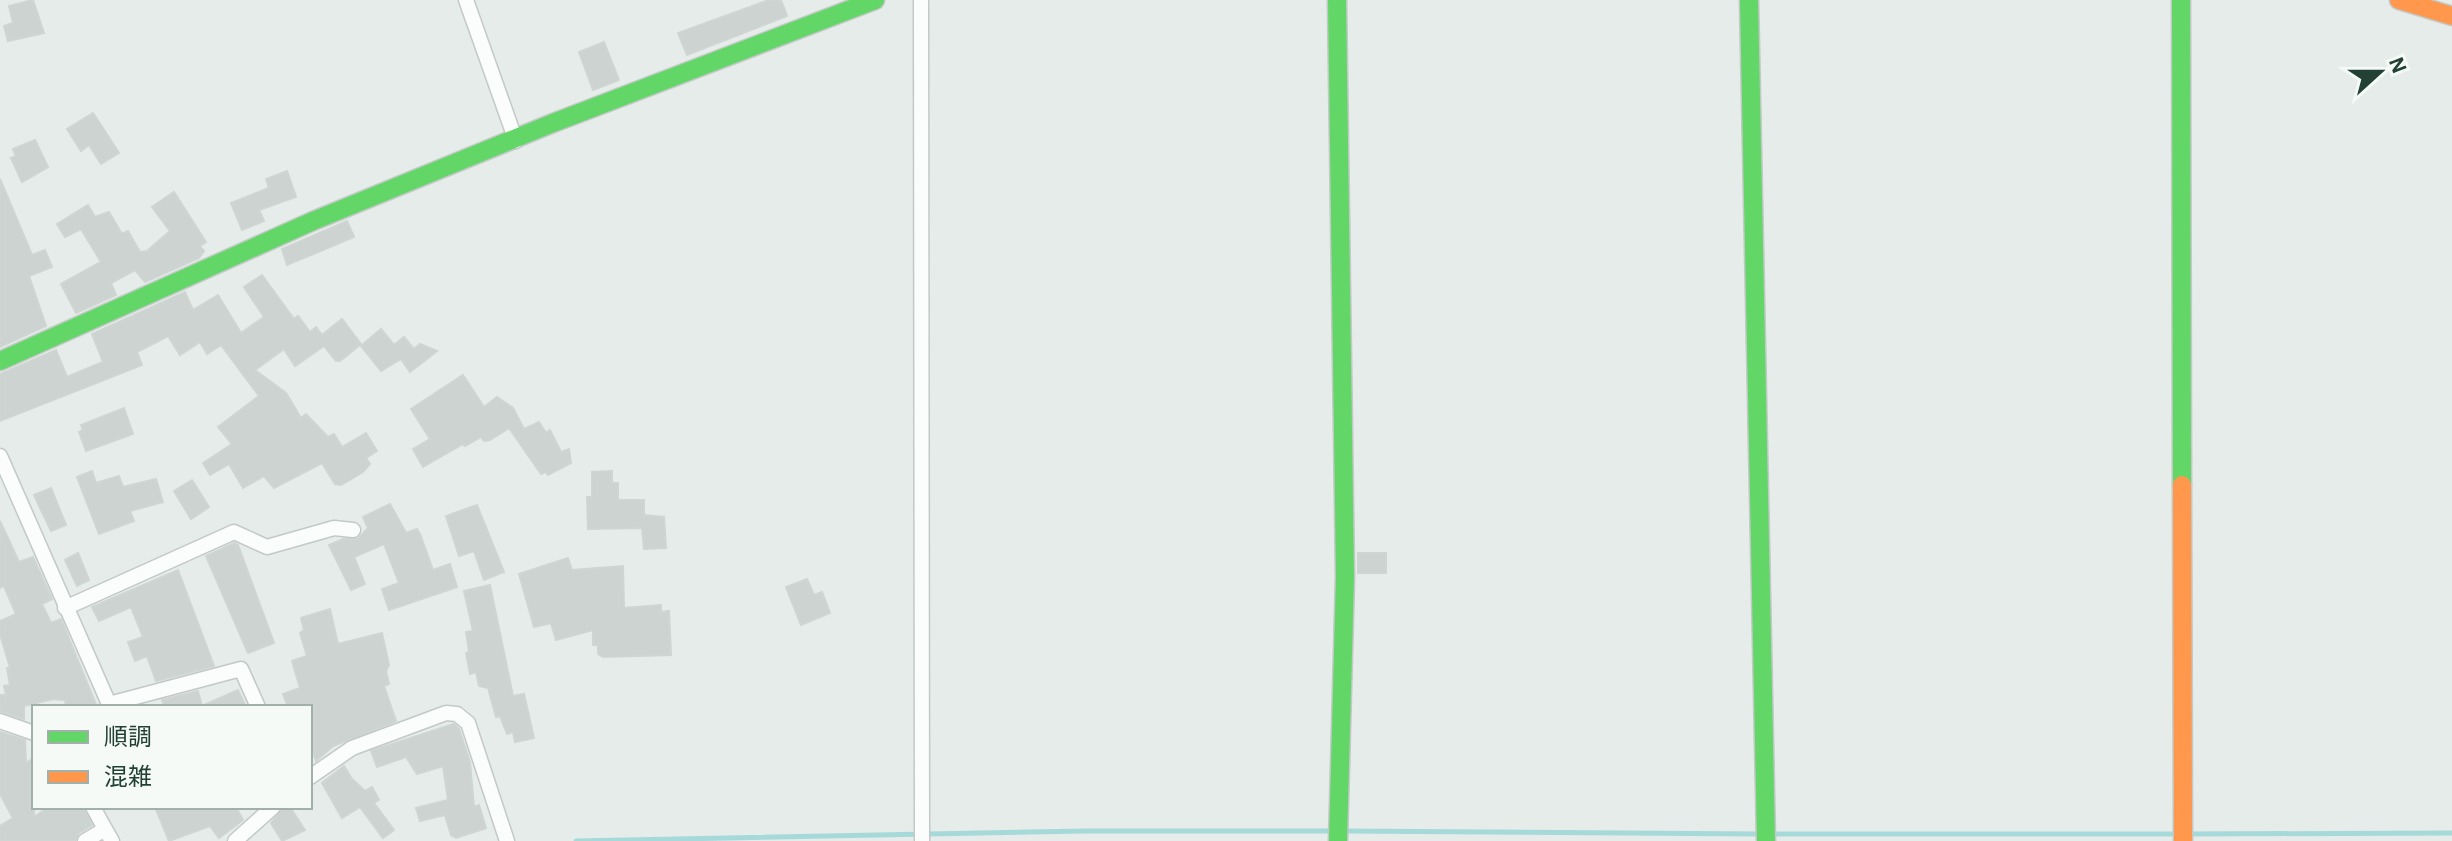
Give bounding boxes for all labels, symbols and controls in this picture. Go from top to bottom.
north arrow [2340,32,2420,112]
text: N [2385,54,2411,76]
legend [32,705,312,809]
text: 順調 [104,725,152,750]
text: 混雑 [104,764,152,790]

